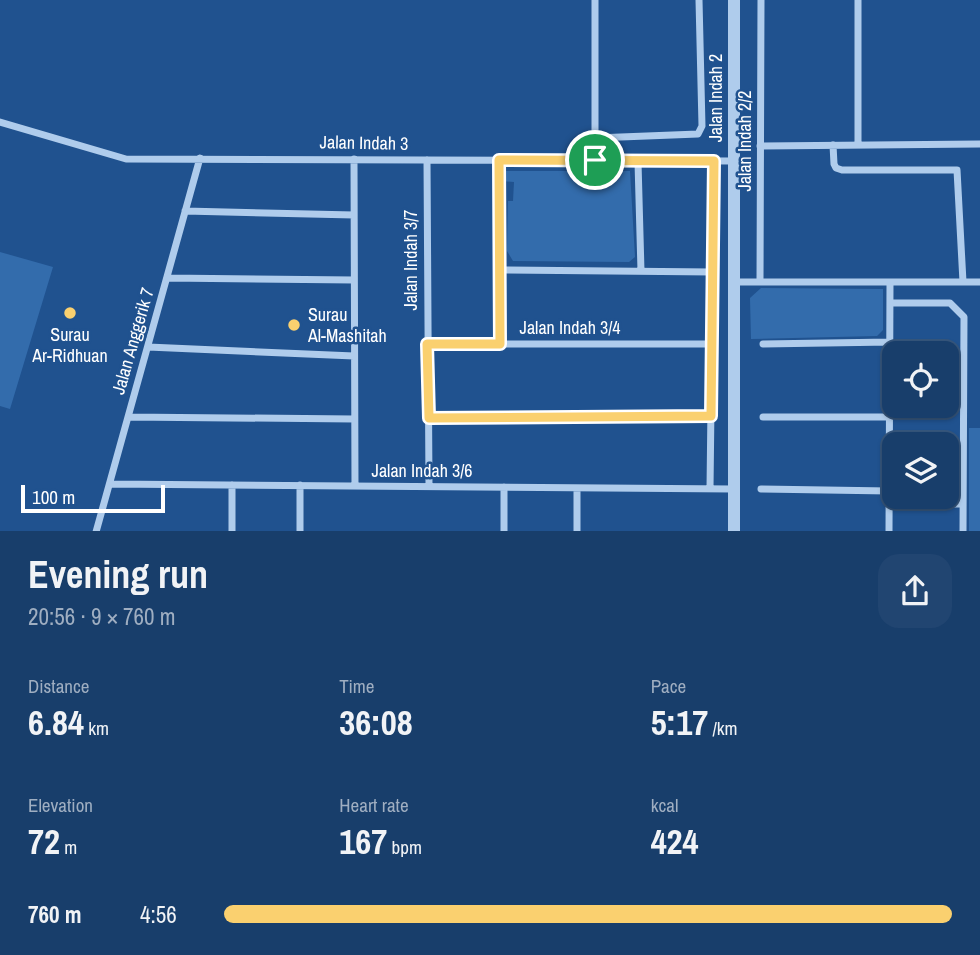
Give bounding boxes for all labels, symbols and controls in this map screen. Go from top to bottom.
street label: Jalan Indah 2 [703,54,728,142]
street label: Jalan Indah 2/2 [732,91,757,191]
street label: Jalan Indah 3 [319,129,409,156]
pin [565,130,625,190]
icon: arrive [576,141,614,179]
street label: Jalan Indah 3/7 [398,210,423,310]
street label: Jalan Anggerik 7 [105,285,160,397]
place label: Surau Al-Mashitah [307,302,387,348]
marker: Surau Ar-Ridhuan [62,305,78,321]
street label: Jalan Indah 3/4 [520,315,620,340]
marker: Surau Al-Mashitah [286,317,302,333]
place label: Surau Ar-Ridhuan [31,322,108,368]
map controls [882,341,959,509]
button: locate [882,341,959,418]
button: layers [882,432,959,509]
street label: Jalan Indah 3/6 [372,458,472,483]
scale bar [21,482,164,514]
text: 100 m [32,484,75,510]
text: Evening run [28,549,208,600]
button: share [878,554,952,628]
text: 20:56 · 9 × 760 m [28,601,175,632]
text: Distance [28,673,89,699]
text: Time [339,673,374,699]
text: Pace [651,673,686,699]
text: 6.84 [28,699,84,746]
text: 36:08 [339,699,413,746]
text: 5:17 [651,699,708,746]
text: km [84,715,109,741]
text: /km [708,715,738,741]
text: Elevation [28,792,93,818]
text: Heart rate [339,792,409,818]
text: kcal [651,792,678,818]
text: 72 [28,818,60,865]
text: 167 [339,818,387,865]
text: 424 [651,818,699,865]
text: m [60,834,77,860]
text: bpm [387,834,422,860]
text: 760 m [28,899,81,930]
text: 4:56 [140,899,177,930]

